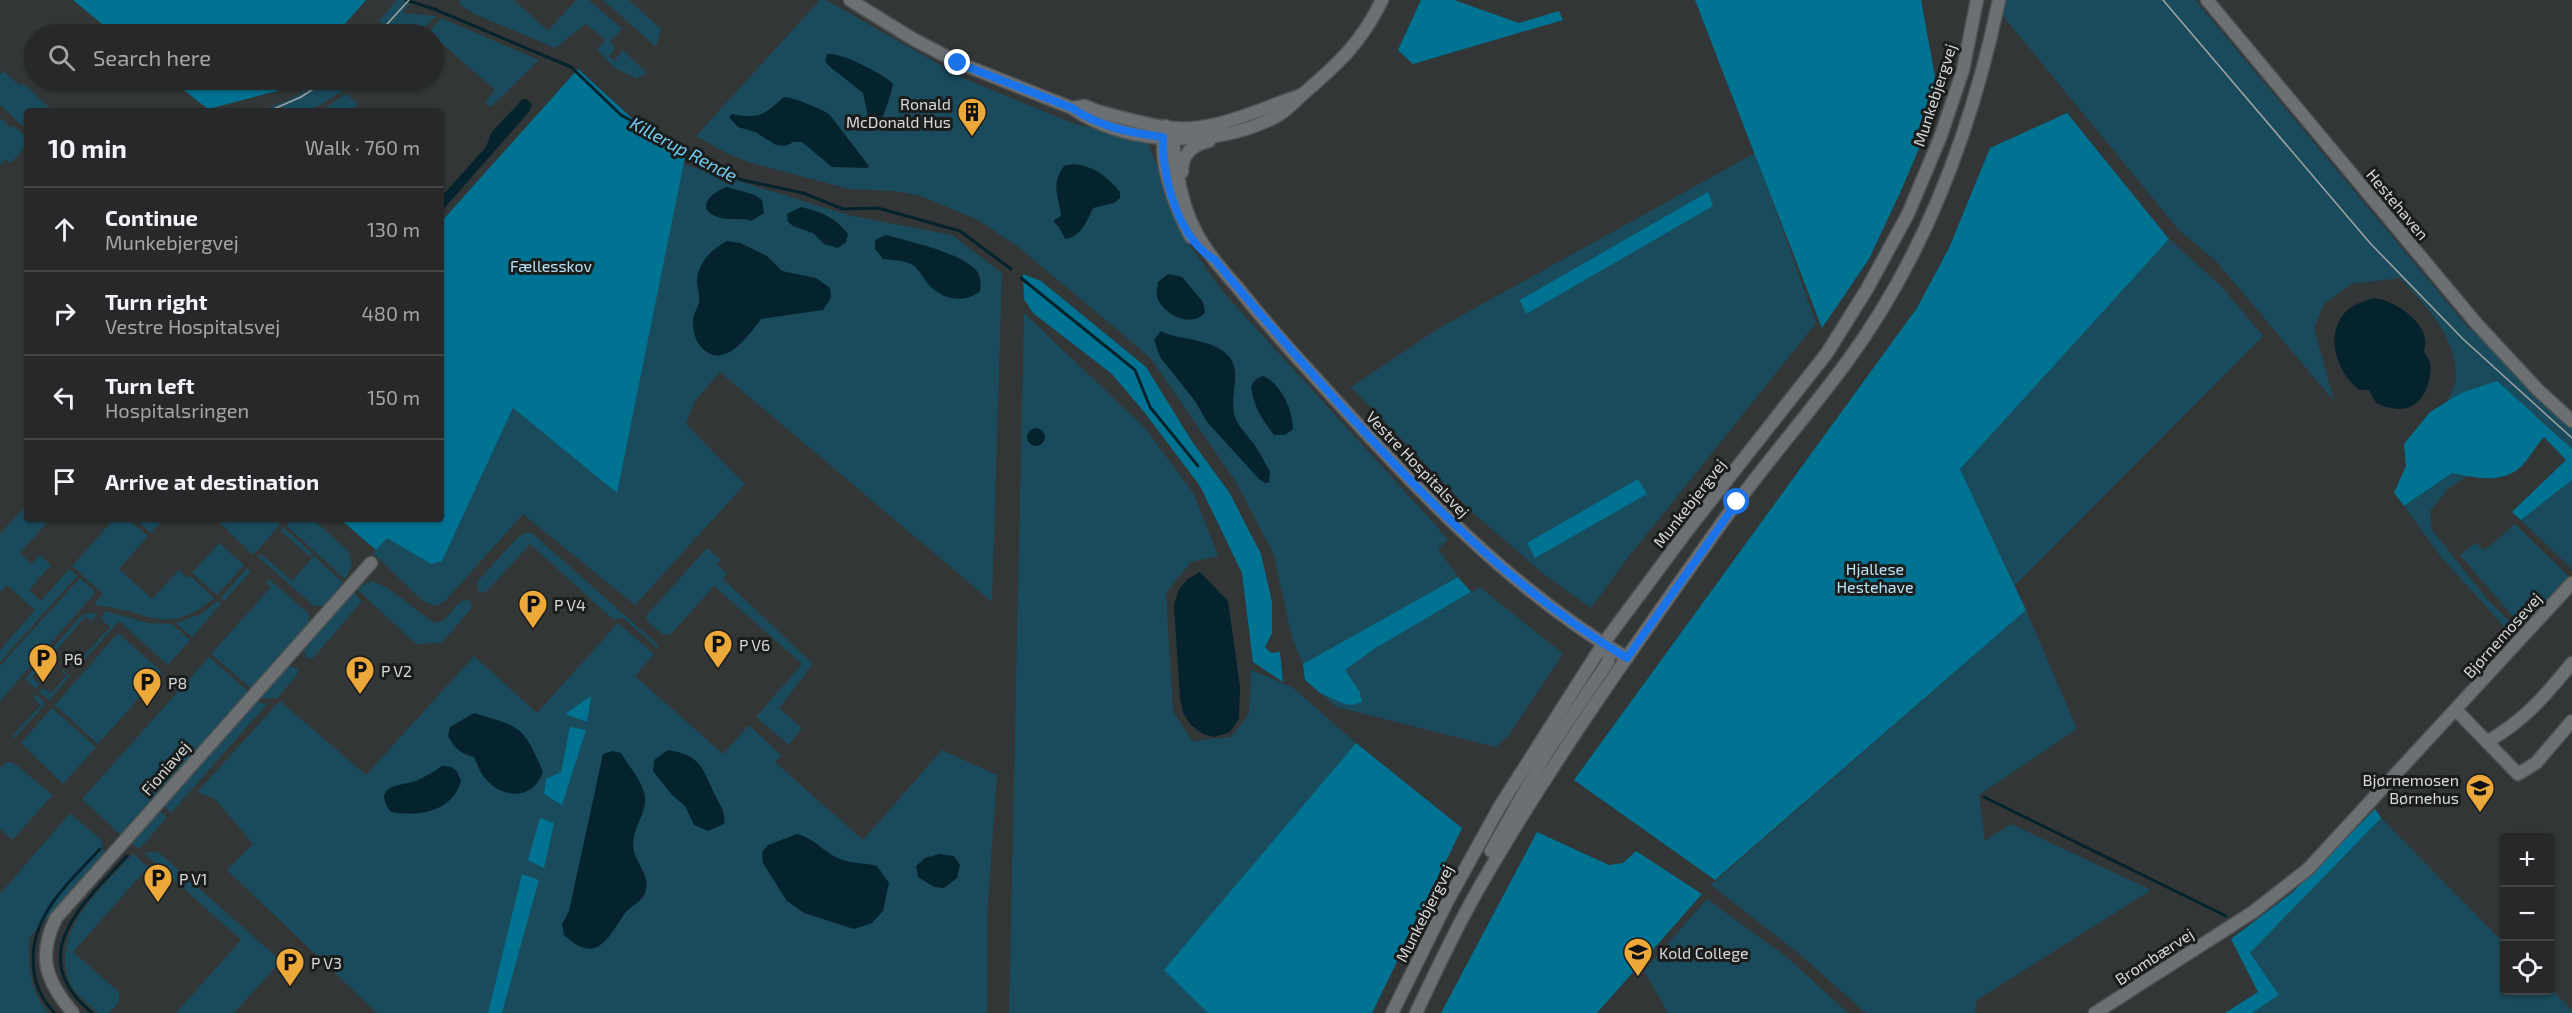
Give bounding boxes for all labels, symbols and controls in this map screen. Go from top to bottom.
search box [24,24,444,90]
icon: search [45,41,78,74]
street label: Munkebjergvej [1908,41,1961,149]
text: Search here [93,44,211,70]
route end [944,49,970,75]
place label: Ronald McDonald Hus [846,94,951,131]
building icon: Ronald McDonald Hus [956,96,988,138]
water label: Killerup Rende [627,112,742,187]
text: 10 min [48,132,127,163]
text: Walk · 760 m [305,135,420,159]
street label: Hestehaven [2363,165,2433,243]
text: Continue [105,204,198,230]
icon: ahead [48,213,81,246]
text: 130 m [367,217,420,241]
text: Munkebjergvej [105,230,239,254]
park label: Fællesskov [510,256,592,275]
text: Turn right [105,288,207,314]
icon: right [48,297,81,330]
text: 480 m [362,301,420,325]
text: Vestre Hospitalsvej [105,314,280,338]
text: Turn left [105,372,194,398]
icon: left [48,381,81,414]
text: 150 m [367,385,420,409]
text: Hospitalsringen [105,398,249,422]
street label: Vestre Hospitalsvej [1362,407,1474,522]
street label: Munkebjergvej [1649,455,1730,552]
icon: arrive [48,465,81,498]
text: Arrive at destination [105,468,319,494]
route start [1723,488,1749,514]
park label: Hjallese Hestehave [1836,559,1914,596]
parking icon: P V4 [517,588,549,630]
street label: Bjørnemosevej [2459,588,2546,682]
place label: P V4 [554,595,586,614]
parking icon: P V6 [702,628,734,670]
place label: P V6 [739,635,770,654]
parking icon: P6 [27,642,59,684]
place label: P6 [64,649,83,668]
parking icon: P V2 [344,654,376,696]
place label: P V2 [381,661,412,680]
parking icon: P8 [131,666,163,708]
place label: P8 [168,673,187,692]
street label: Fioniavej [137,737,194,799]
place label: Bjørnemosen Børnehus [2363,770,2459,807]
school or university icon: Bjørnemosen Børnehus [2464,772,2496,814]
map controls [2500,833,2554,995]
button: + [2500,833,2554,887]
street label: Munkebjergvej [1391,861,1458,965]
parking icon: P V1 [142,862,174,904]
place label: P V1 [179,869,207,888]
button: − [2500,887,2554,941]
street label: Brombærvej [2111,924,2197,989]
school or university icon: Kold College [1622,936,1654,978]
button: locate [2500,941,2554,995]
place label: Kold College [1659,943,1749,962]
parking icon: P V3 [274,946,306,988]
place label: P V3 [311,953,342,972]

